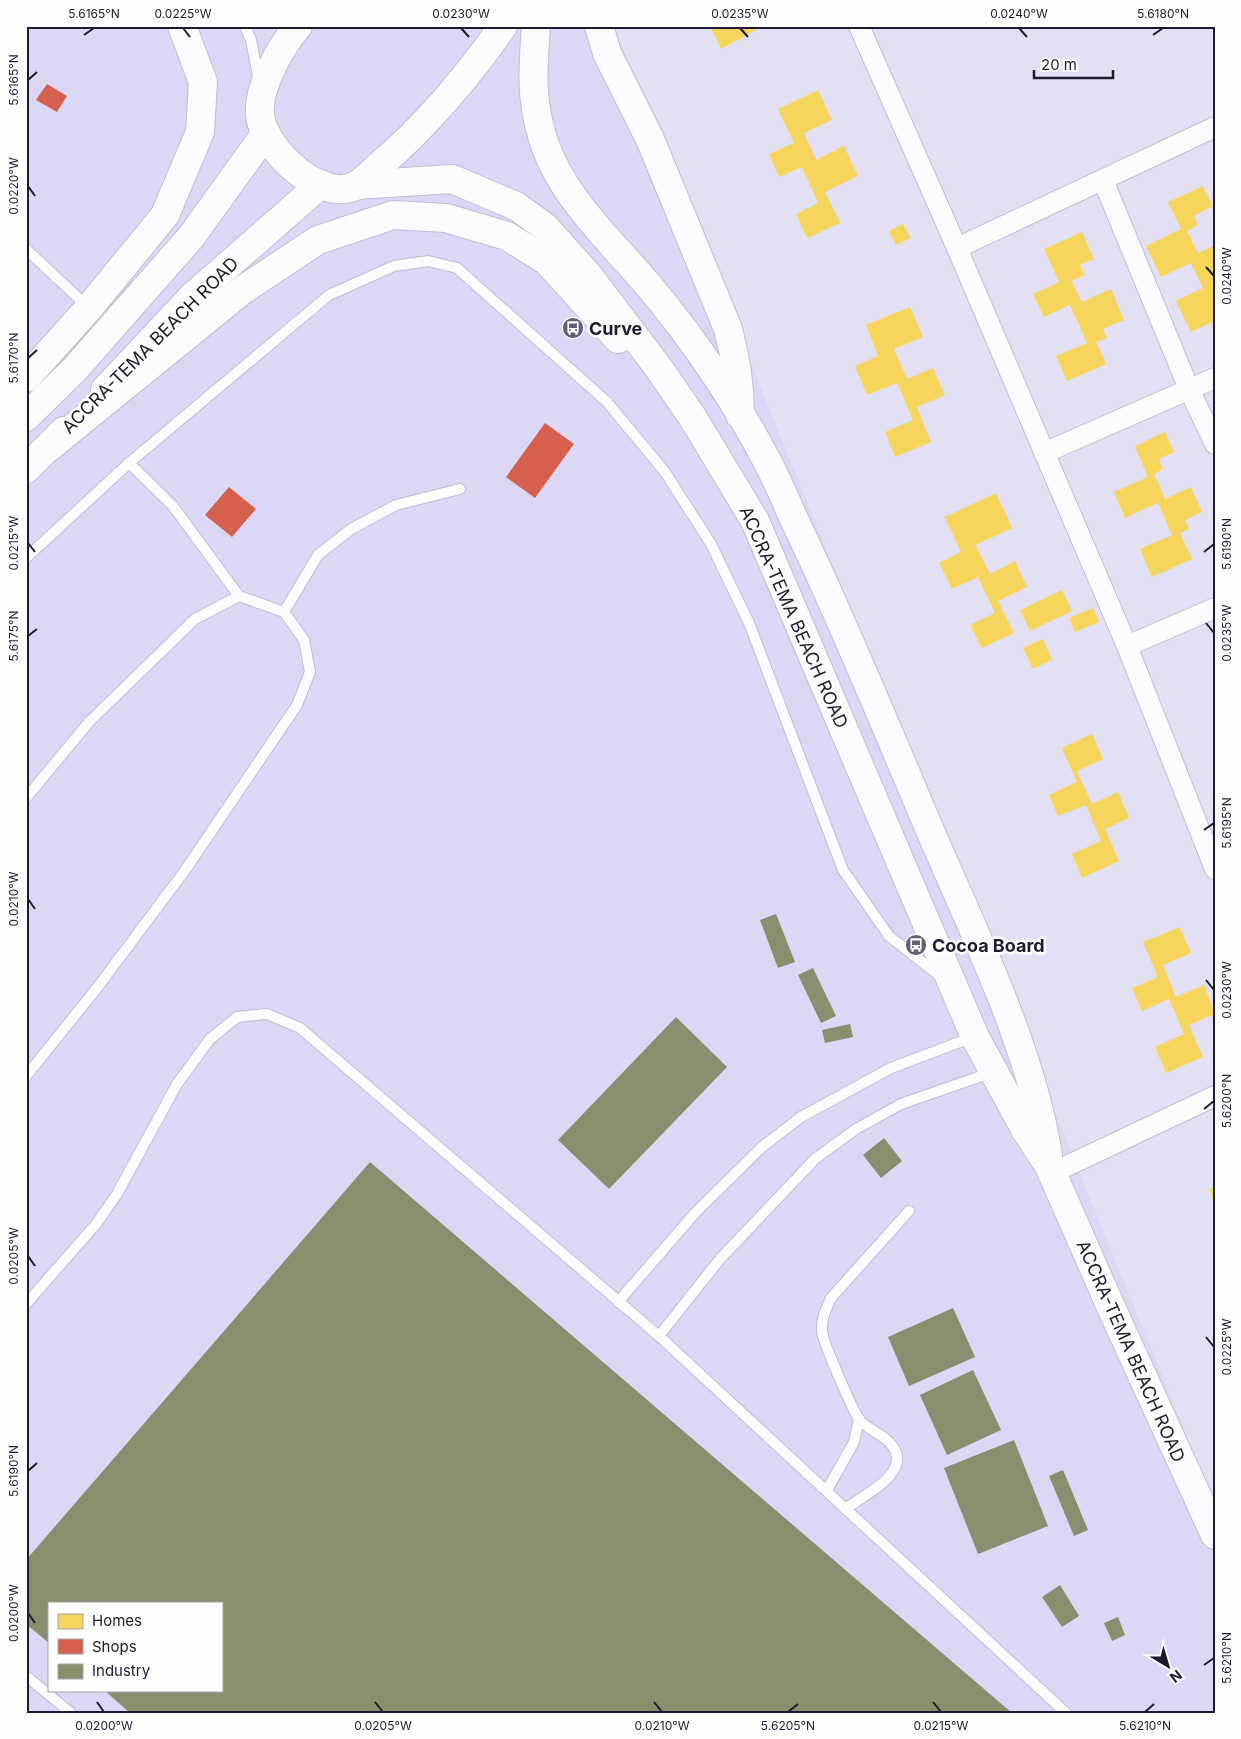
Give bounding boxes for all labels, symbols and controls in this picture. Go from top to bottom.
text: 5.6165°N [68,6,120,21]
text: 0.0225°W [154,6,212,21]
text: 0.0230°W [432,6,490,21]
text: 0.0235°W [711,6,769,21]
text: 0.0240°W [990,6,1048,21]
text: 5.6180°N [1137,6,1189,21]
scale bar [1034,48,1112,80]
text: 5.6165°N [6,54,21,106]
text: 20 m [1041,55,1077,74]
text: 0.0220°W [6,157,21,215]
text: 0.0240°W [1219,247,1234,305]
street label: ACCRA-TEMA BEACH ROAD [57,252,243,438]
bus stop icon: Curve [561,316,585,340]
place label: Curve [589,318,643,339]
text: 5.6170°N [6,332,21,384]
street label: ACCRA-TEMA BEACH ROAD [735,503,853,731]
text: 0.0215°W [6,515,21,570]
text: 5.6190°N [1219,518,1234,570]
text: 0.0235°W [1219,604,1234,662]
text: 5.6175°N [6,611,21,661]
text: 5.6195°N [1219,797,1234,849]
text: 0.0210°W [6,871,21,927]
bus stop icon: Cocoa Board [904,933,928,957]
place label: Cocoa Board [932,935,1045,956]
text: 0.0230°W [1219,961,1234,1019]
text: 5.6200°N [1219,1074,1234,1128]
text: 0.0205°W [6,1227,21,1285]
street label: ACCRA-TEMA BEACH ROAD [1072,1237,1190,1465]
text: 0.0225°W [1219,1318,1234,1376]
text: 5.6190°N [6,1445,21,1497]
text: 0.0200°W [6,1584,21,1642]
legend [48,1602,222,1692]
text: Homes [92,1611,142,1630]
text: 5.6210°N [1219,1632,1234,1684]
text: Shops [92,1637,137,1656]
north arrow [1144,1642,1194,1692]
text: Industry [92,1661,151,1680]
text: N [1167,1667,1186,1687]
text: 0.0200°W [75,1718,133,1733]
text: 0.0205°W [354,1718,412,1733]
text: 0.0210°W [634,1718,690,1733]
text: 5.6205°N [761,1718,815,1733]
text: 0.0215°W [914,1718,969,1733]
text: 5.6210°N [1119,1718,1171,1733]

